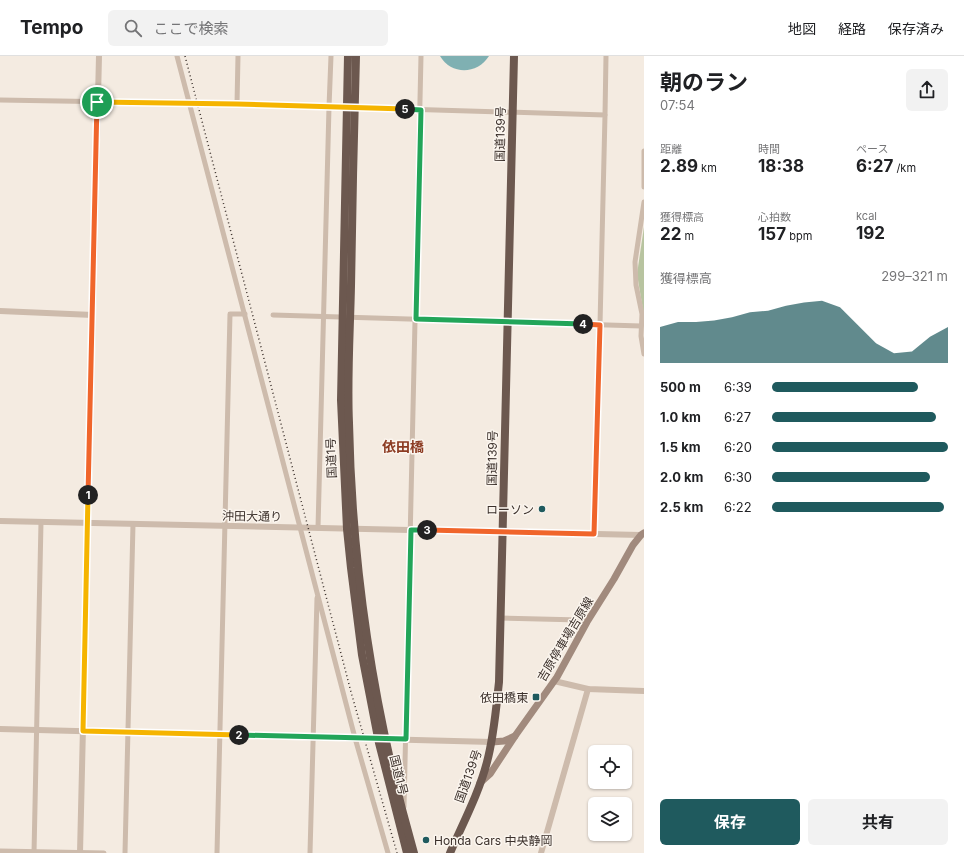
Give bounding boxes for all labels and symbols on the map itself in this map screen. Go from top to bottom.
pin [80,85,114,119]
pin: 5 [395,99,415,119]
street label: 国道139号 [492,106,508,162]
pin: 4 [573,314,593,334]
street label: 国道139号 [484,430,500,486]
street label: 国道1号 [323,437,339,479]
district label: 依田橋 [382,438,424,455]
pin: 1 [78,485,98,505]
place label: ローソン [486,502,534,517]
marker: ローソン [537,504,547,514]
street label: 沖田大通り [222,508,282,524]
pin: 3 [417,520,437,540]
street label: 吉原停車場吉原線 [534,594,596,684]
place label: 依田橋東 [480,690,528,705]
marker: 依田橋東 [531,692,541,702]
pin: 2 [229,725,249,745]
street label: 国道139号 [451,747,485,805]
street label: 国道1号 [387,753,411,797]
place label: Honda Cars 中央静岡 [434,833,552,848]
marker: Honda Cars 中央静岡 [421,835,431,845]

